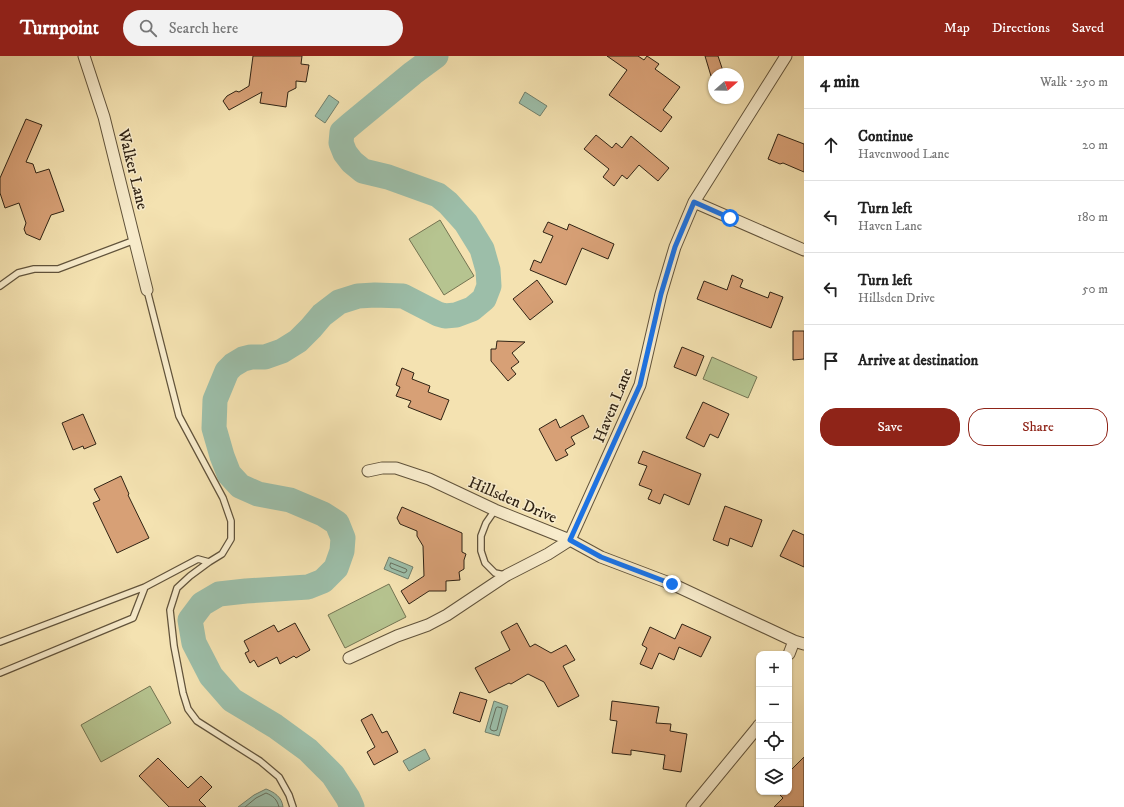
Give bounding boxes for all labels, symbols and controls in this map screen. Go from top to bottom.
search box [123,10,403,46]
text: Turnpoint [20,17,99,40]
icon: search [137,17,159,39]
text: Search here [169,19,238,38]
text: Map [944,19,970,37]
text: Directions [992,19,1050,37]
text: Saved [1072,19,1104,37]
north arrow [708,68,744,104]
text: 4 min [820,71,859,93]
text: Walk · 250 m [1040,74,1108,90]
street label: Walker Lane [113,126,153,212]
text: Continue [858,127,913,146]
icon: ahead [820,134,842,156]
text: 20 m [1082,137,1108,153]
text: Havenwood Lane [858,146,949,162]
text: Turn left [858,199,912,218]
icon: left [820,206,842,228]
route start [721,209,739,227]
text: 180 m [1077,209,1108,225]
text: Haven Lane [858,218,922,234]
text: Turn left [858,271,912,290]
icon: left [820,278,842,300]
text: 50 m [1082,281,1108,297]
text: Hillsden Drive [858,290,935,306]
icon: arrive [820,350,842,372]
text: Arrive at destination [858,351,978,370]
street label: Haven Lane [589,365,637,446]
button: Save [820,408,960,446]
button: Share [968,408,1108,446]
street label: Hillsden Drive [465,472,560,528]
route end [663,575,681,593]
map controls [756,651,792,795]
button: + [756,651,792,687]
button: − [756,687,792,723]
button: locate [756,723,792,759]
button: layers [756,759,792,795]

